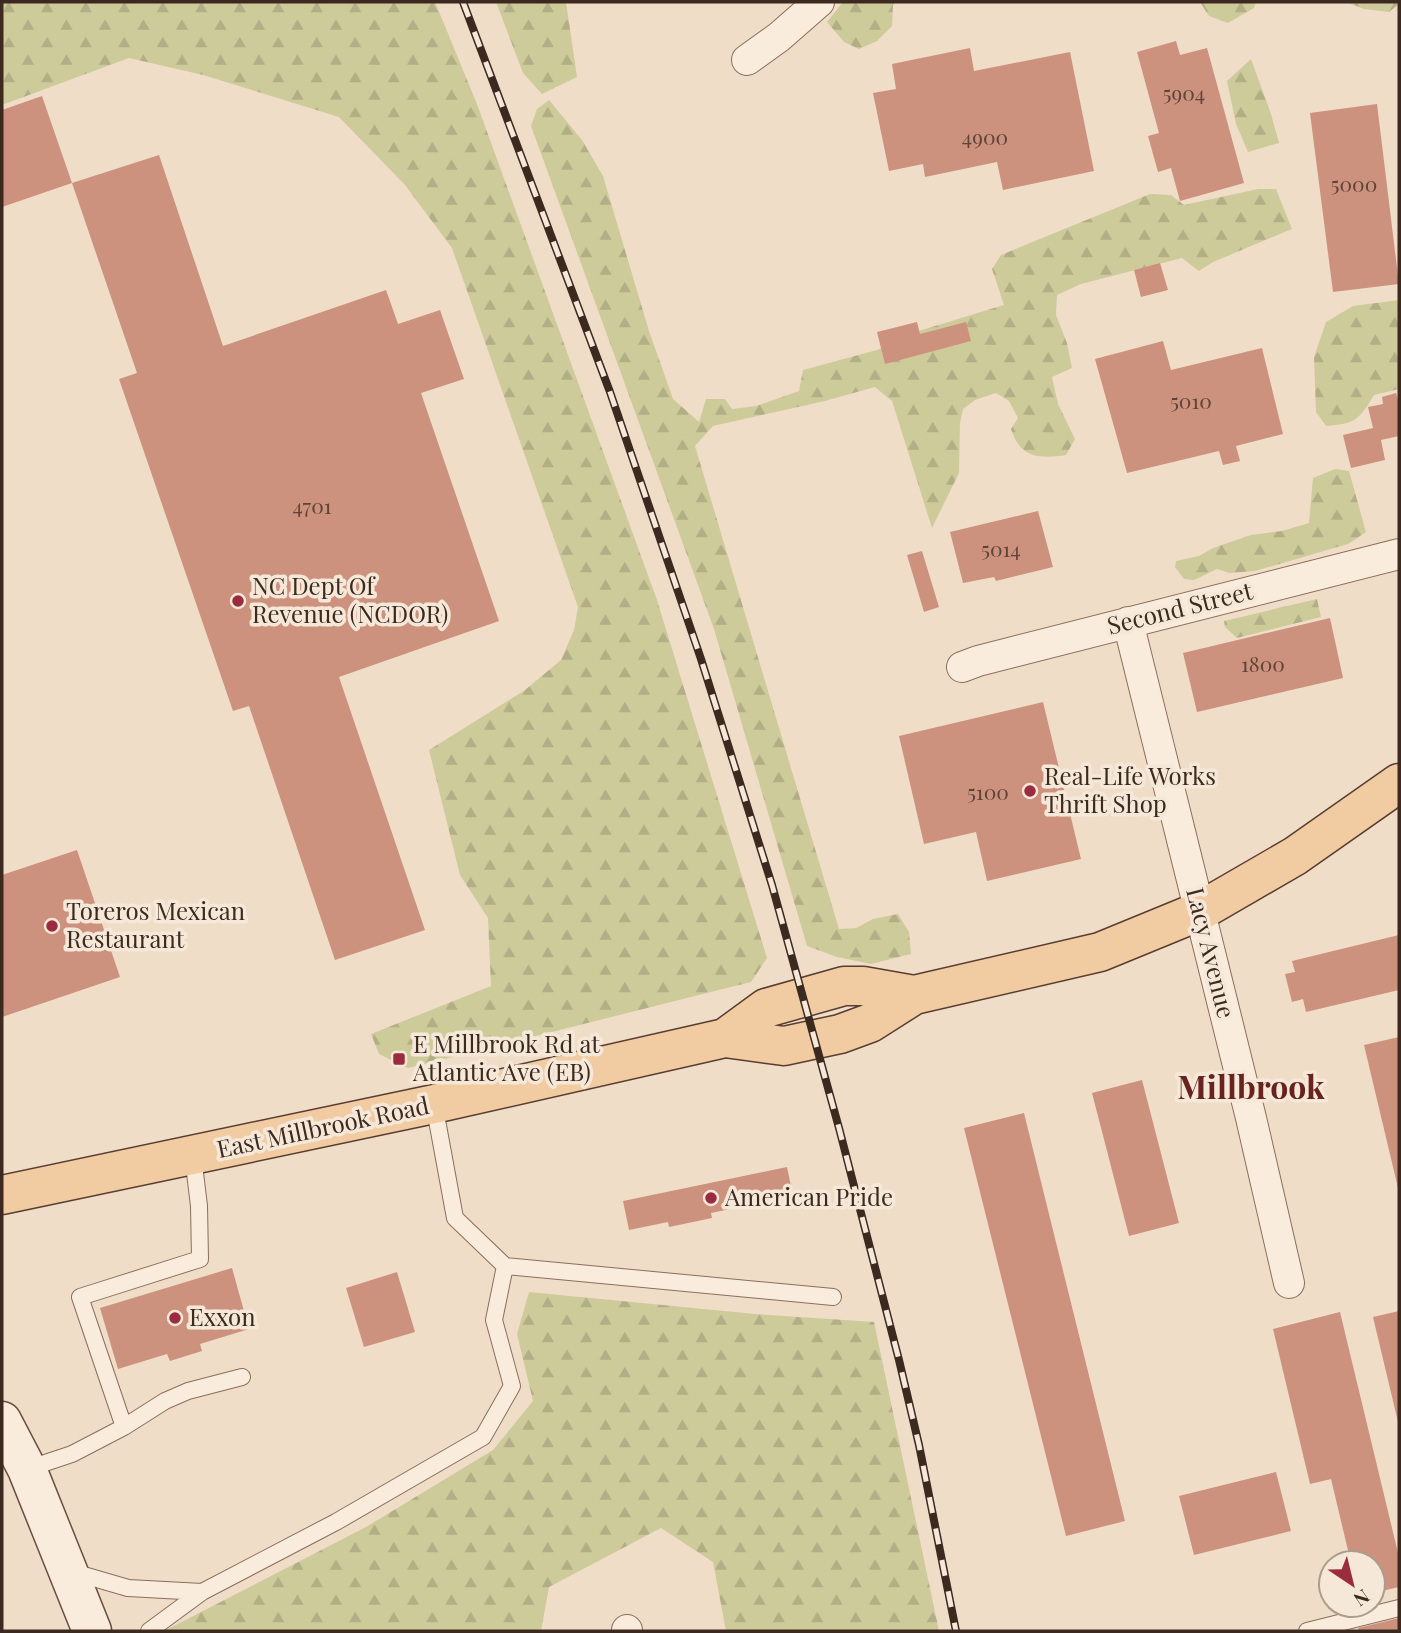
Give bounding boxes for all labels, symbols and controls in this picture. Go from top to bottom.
house number: 5904 [1163,78,1205,106]
house number: 4900 [962,122,1008,150]
house number: 5000 [1331,169,1377,197]
house number: 5010 [1170,386,1212,414]
house number: 4701 [293,491,332,519]
house number: 5014 [981,534,1021,562]
place label: NC Dept Of Revenue (NCDOR) [252,569,448,629]
street label: Second Street [1104,573,1256,641]
marker: NC Dept Of Revenue (NCDOR) [230,593,246,609]
house number: 1800 [1241,649,1285,677]
place label: Real-Life Works Thrift Shop [1044,759,1216,819]
house number: 5100 [967,777,1009,805]
marker: Real-Life Works Thrift Shop [1022,783,1038,799]
street label: Lacy Avenue [1180,884,1244,1021]
place label: Toreros Mexican Restaurant [66,894,245,954]
marker: Toreros Mexican Restaurant [44,918,60,934]
place label: E Millbrook Rd at Atlantic Ave (EB) [412,1027,600,1087]
marker: E Millbrook Rd at Atlantic Ave (EB) [391,1051,407,1067]
district label: Millbrook [1177,1064,1325,1107]
street label: East Millbrook Road [213,1088,432,1164]
place label: American Pride [724,1180,893,1212]
marker: American Pride [703,1190,719,1206]
place label: Exxon [189,1300,256,1332]
marker: Exxon [167,1310,183,1326]
north arrow [1317,1549,1387,1619]
text: N [1349,1584,1375,1613]

